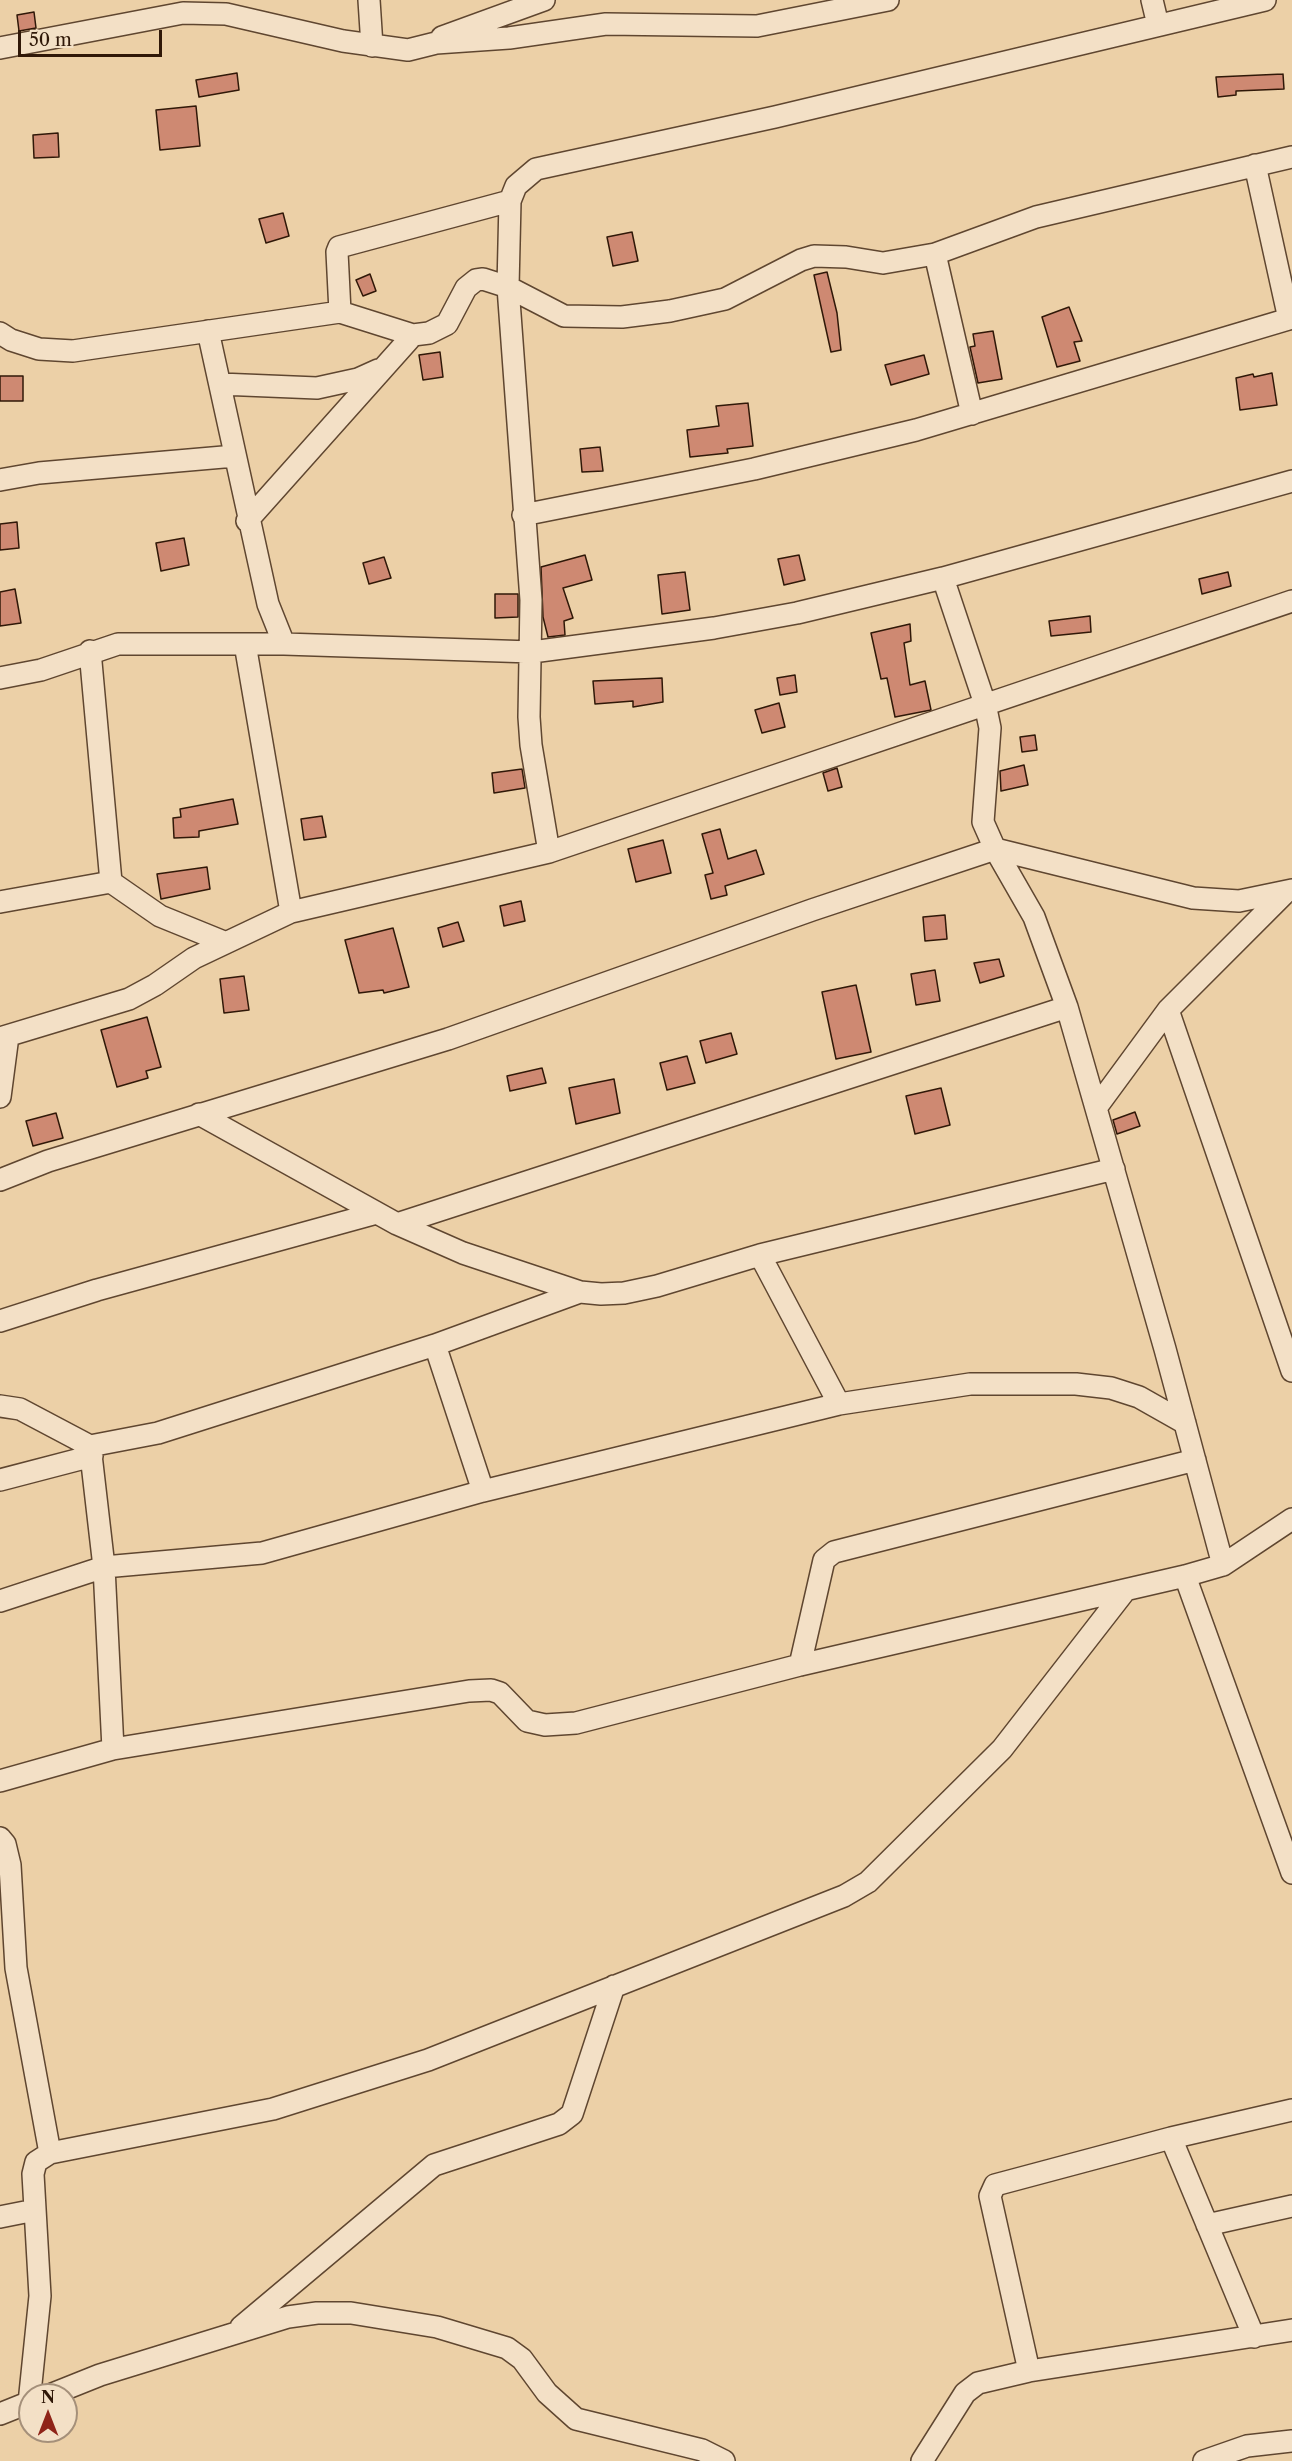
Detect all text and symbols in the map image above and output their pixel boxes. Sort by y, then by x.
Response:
scale bar [21,18,165,56]
text: 50 m [29,29,72,51]
north arrow [18,2383,78,2443]
text: N [41,2387,55,2407]

